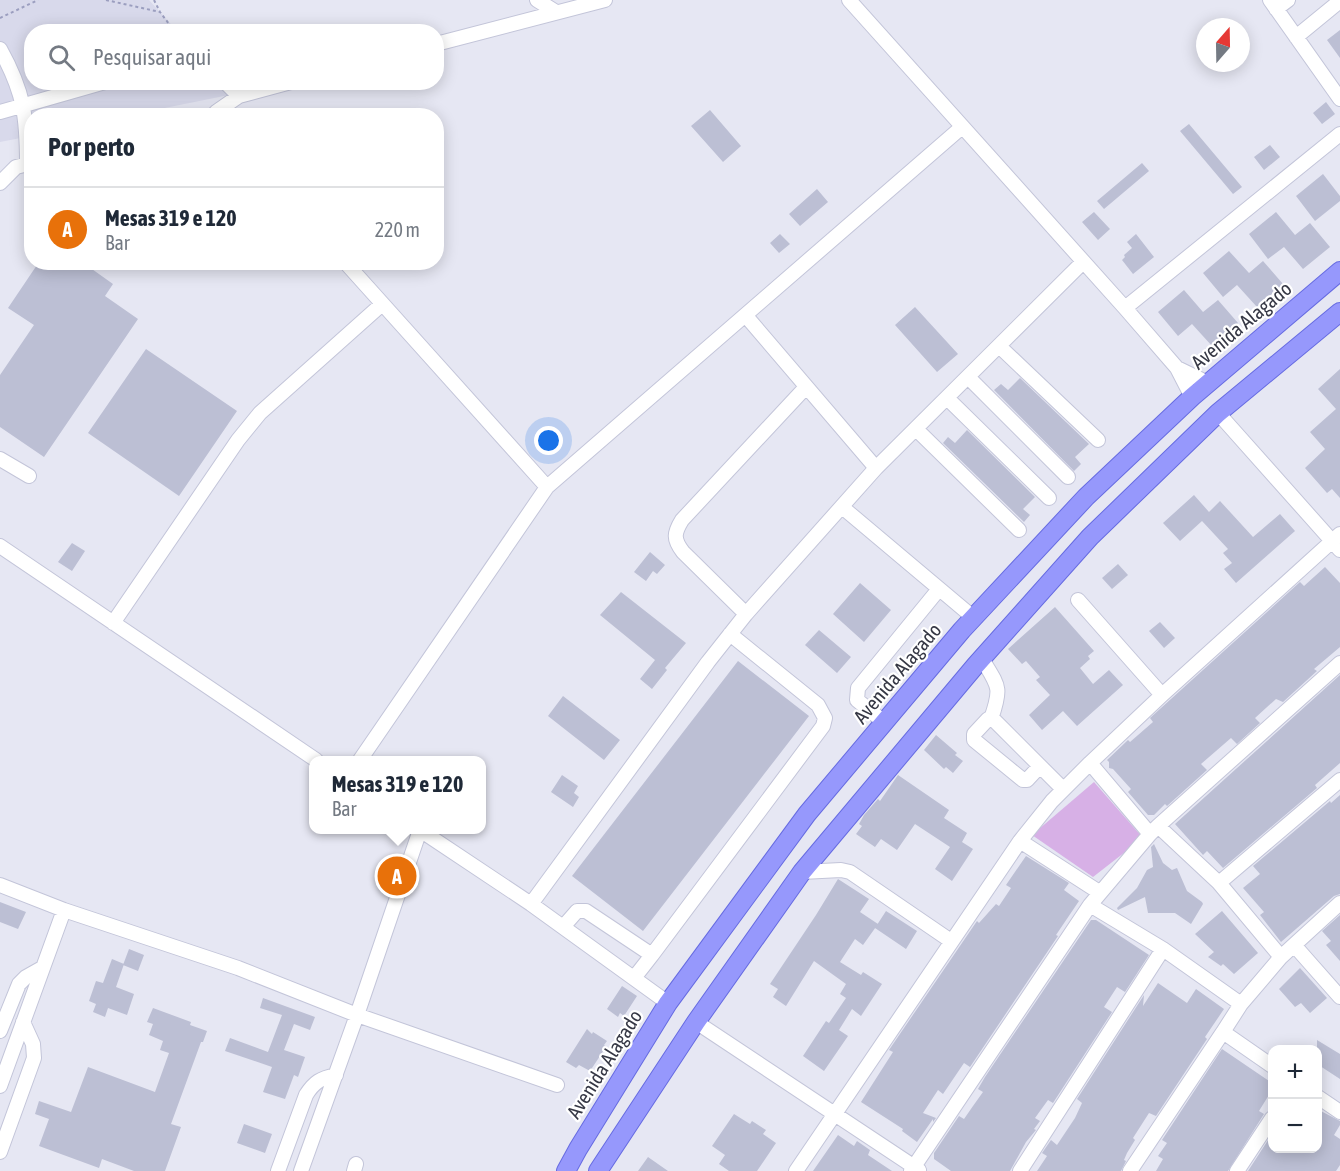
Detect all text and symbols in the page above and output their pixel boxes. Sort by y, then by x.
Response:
north arrow [1196,18,1250,72]
search box [24,24,444,90]
icon: search [45,41,78,74]
text: Pesquisar aqui [93,44,211,70]
text: Por perto [48,132,135,162]
text: Mesas 319 e 120 [105,205,237,231]
text: A [63,218,72,241]
text: 220 m [375,218,420,241]
text: Bar [105,231,130,254]
street label: Avenida Alagado [1186,276,1296,374]
your location [534,426,563,455]
street label: Avenida Alagado [848,618,946,728]
popup [309,756,486,834]
text: Mesas 319 e 120 [332,771,463,797]
text: Bar [332,797,356,820]
pin: A [378,854,416,898]
street label: Avenida Alagado [562,1006,646,1122]
map controls [1268,1045,1322,1153]
button: + [1268,1045,1322,1099]
button: − [1268,1099,1322,1153]

